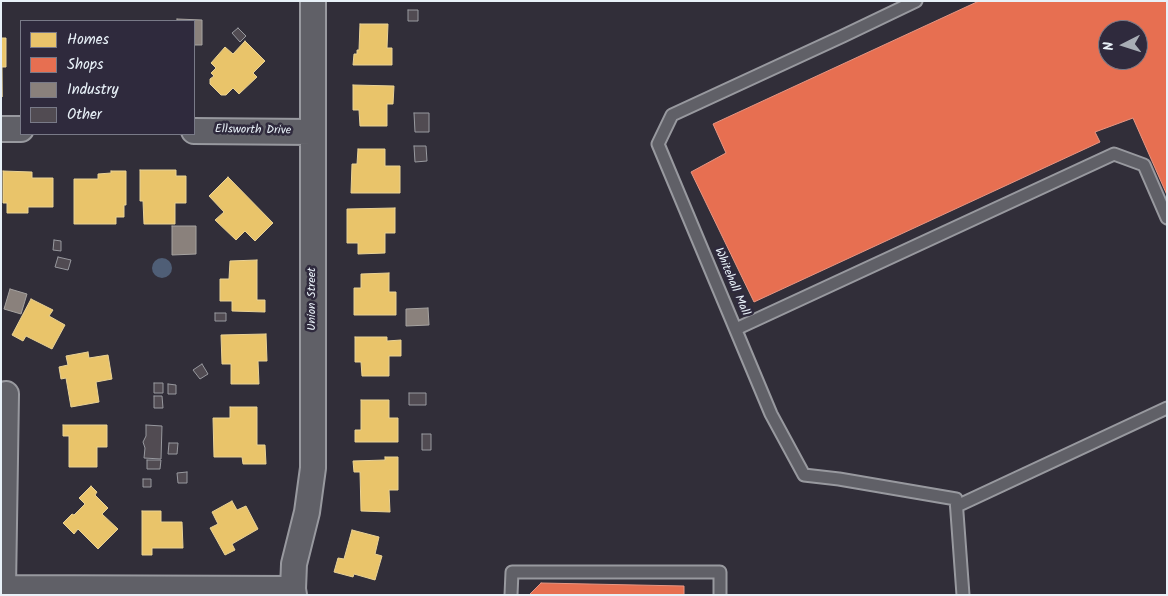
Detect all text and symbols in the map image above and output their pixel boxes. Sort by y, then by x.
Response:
legend [20,20,195,135]
north arrow [1098,20,1148,70]
text: Homes [67,28,109,52]
text: N [1098,41,1120,52]
text: Shops [67,53,103,77]
text: Industry [67,78,119,102]
text: Other [67,103,102,127]
street label: Ellsworth Drive [215,123,291,139]
street label: Whitehall Mall [710,246,752,318]
street label: Union Street [306,267,320,331]

